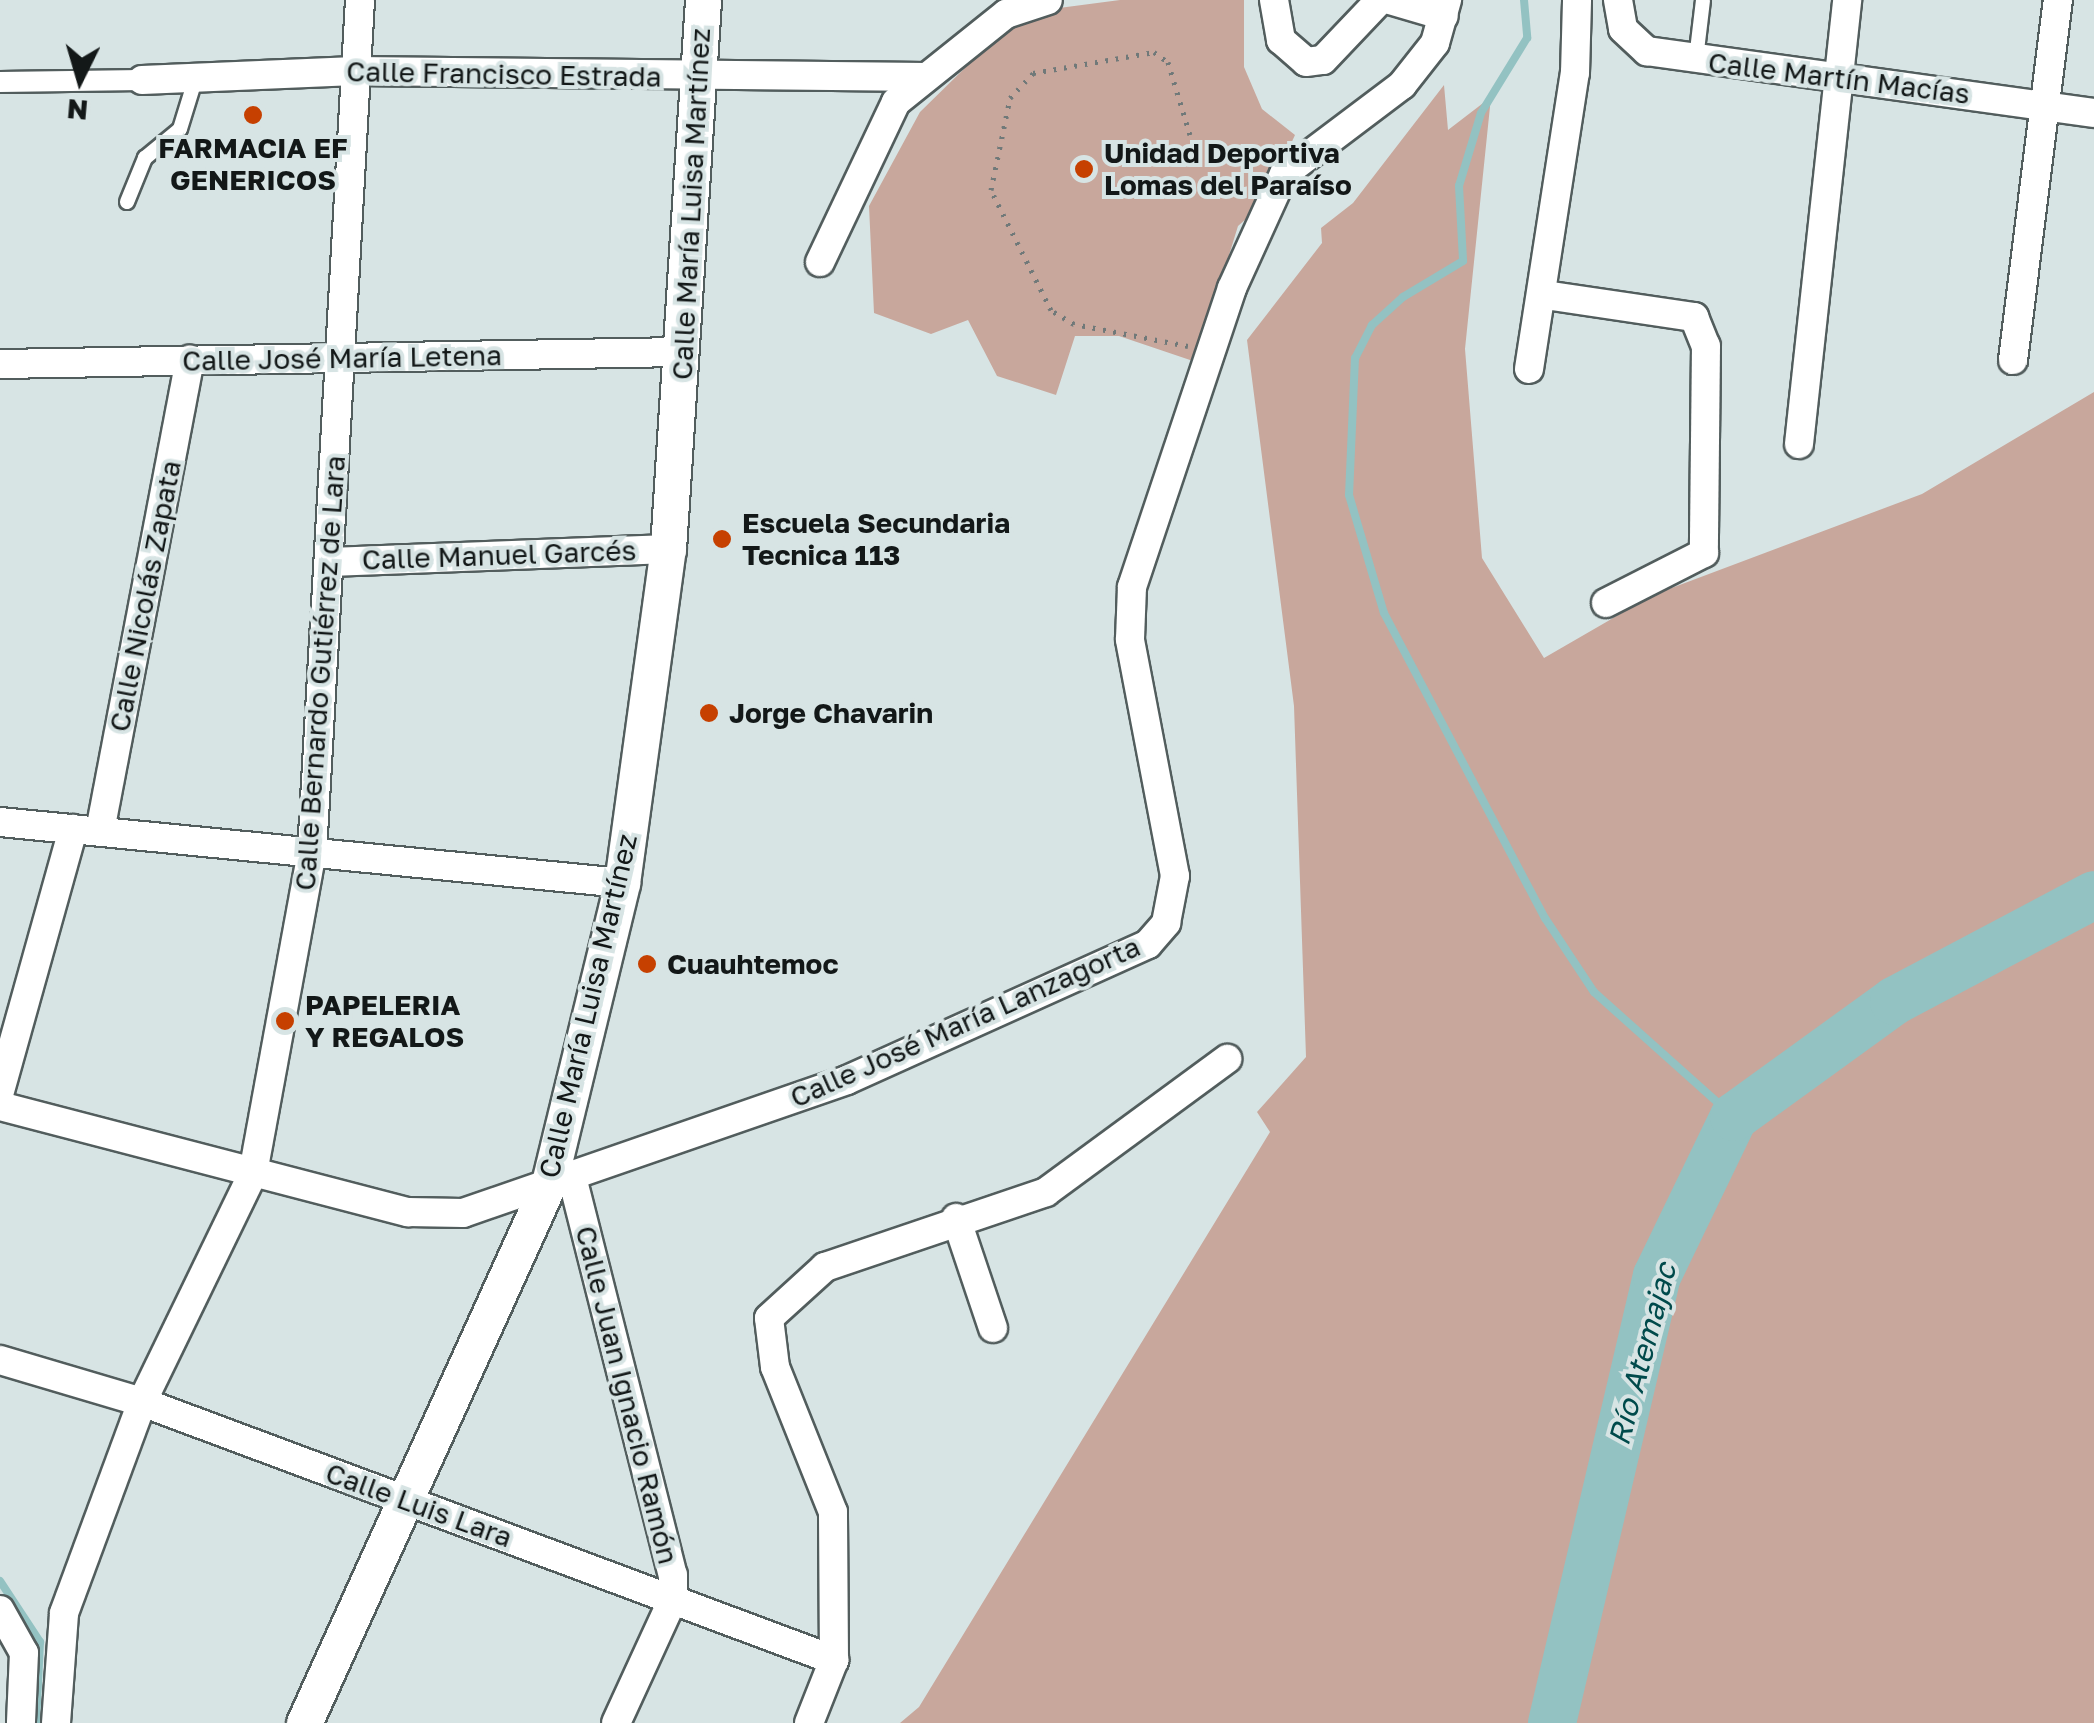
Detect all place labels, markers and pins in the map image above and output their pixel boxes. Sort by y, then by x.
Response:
marker: FARMACIA EF GENERICOS [242,104,264,126]
place label: FARMACIA EF GENERICOS [158,131,348,197]
place label: Unidad Deportiva Lomas del Paraíso [1104,136,1352,202]
marker: Unidad Deportiva Lomas del Paraíso [1073,158,1095,180]
place label: Escuela Secundaria Tecnica 113 [742,506,1010,572]
marker: Escuela Secundaria Tecnica 113 [711,528,733,550]
place label: Jorge Chavarin [729,696,933,730]
marker: Jorge Chavarin [698,702,720,724]
place label: Cuauhtemoc [667,947,838,981]
marker: Cuauhtemoc [636,953,658,975]
place label: PAPELERIA Y REGALOS [305,988,464,1054]
marker: PAPELERIA Y REGALOS [274,1010,296,1032]

